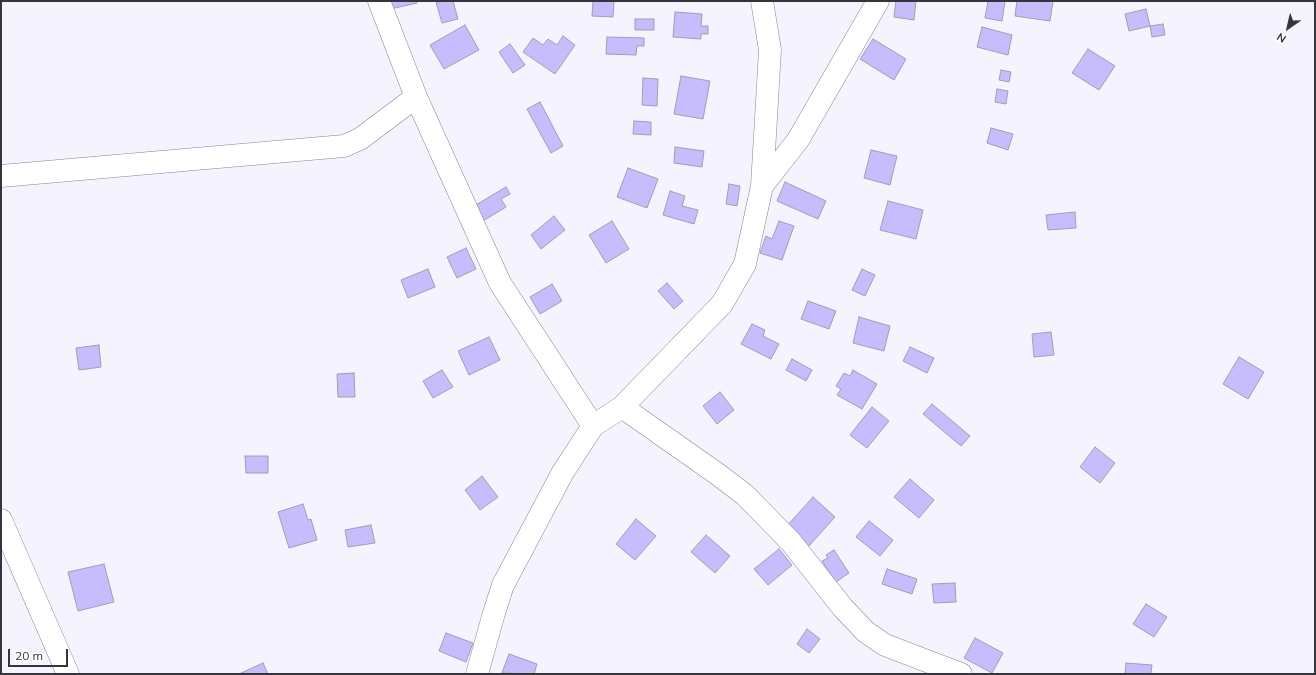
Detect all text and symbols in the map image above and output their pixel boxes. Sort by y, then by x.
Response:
north arrow [1268,8,1308,48]
text: N [1274,30,1289,46]
scale bar [10,641,70,667]
text: 20 m [15,648,43,663]

